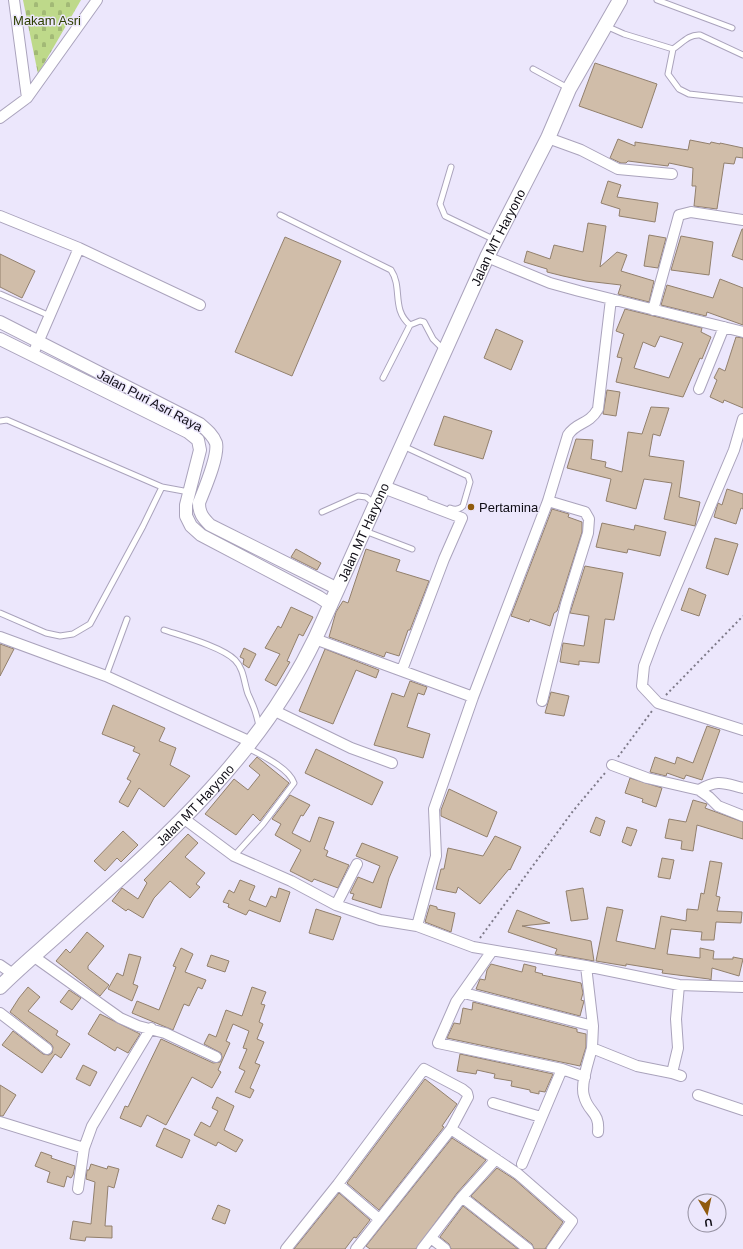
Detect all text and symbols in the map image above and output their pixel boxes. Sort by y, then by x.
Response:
park label: Makam Asri [13,13,81,28]
street label: Jalan MT Haryono [468,187,529,288]
street label: Jalan Puri Asri Raya [95,366,206,435]
street label: Jalan MT Haryono [335,481,392,584]
place label: Pertamina [479,500,539,515]
marker: Pertamina [466,502,476,512]
street label: Jalan MT Haryono [153,761,237,849]
north arrow [687,1193,727,1233]
text: U [704,1216,713,1229]

